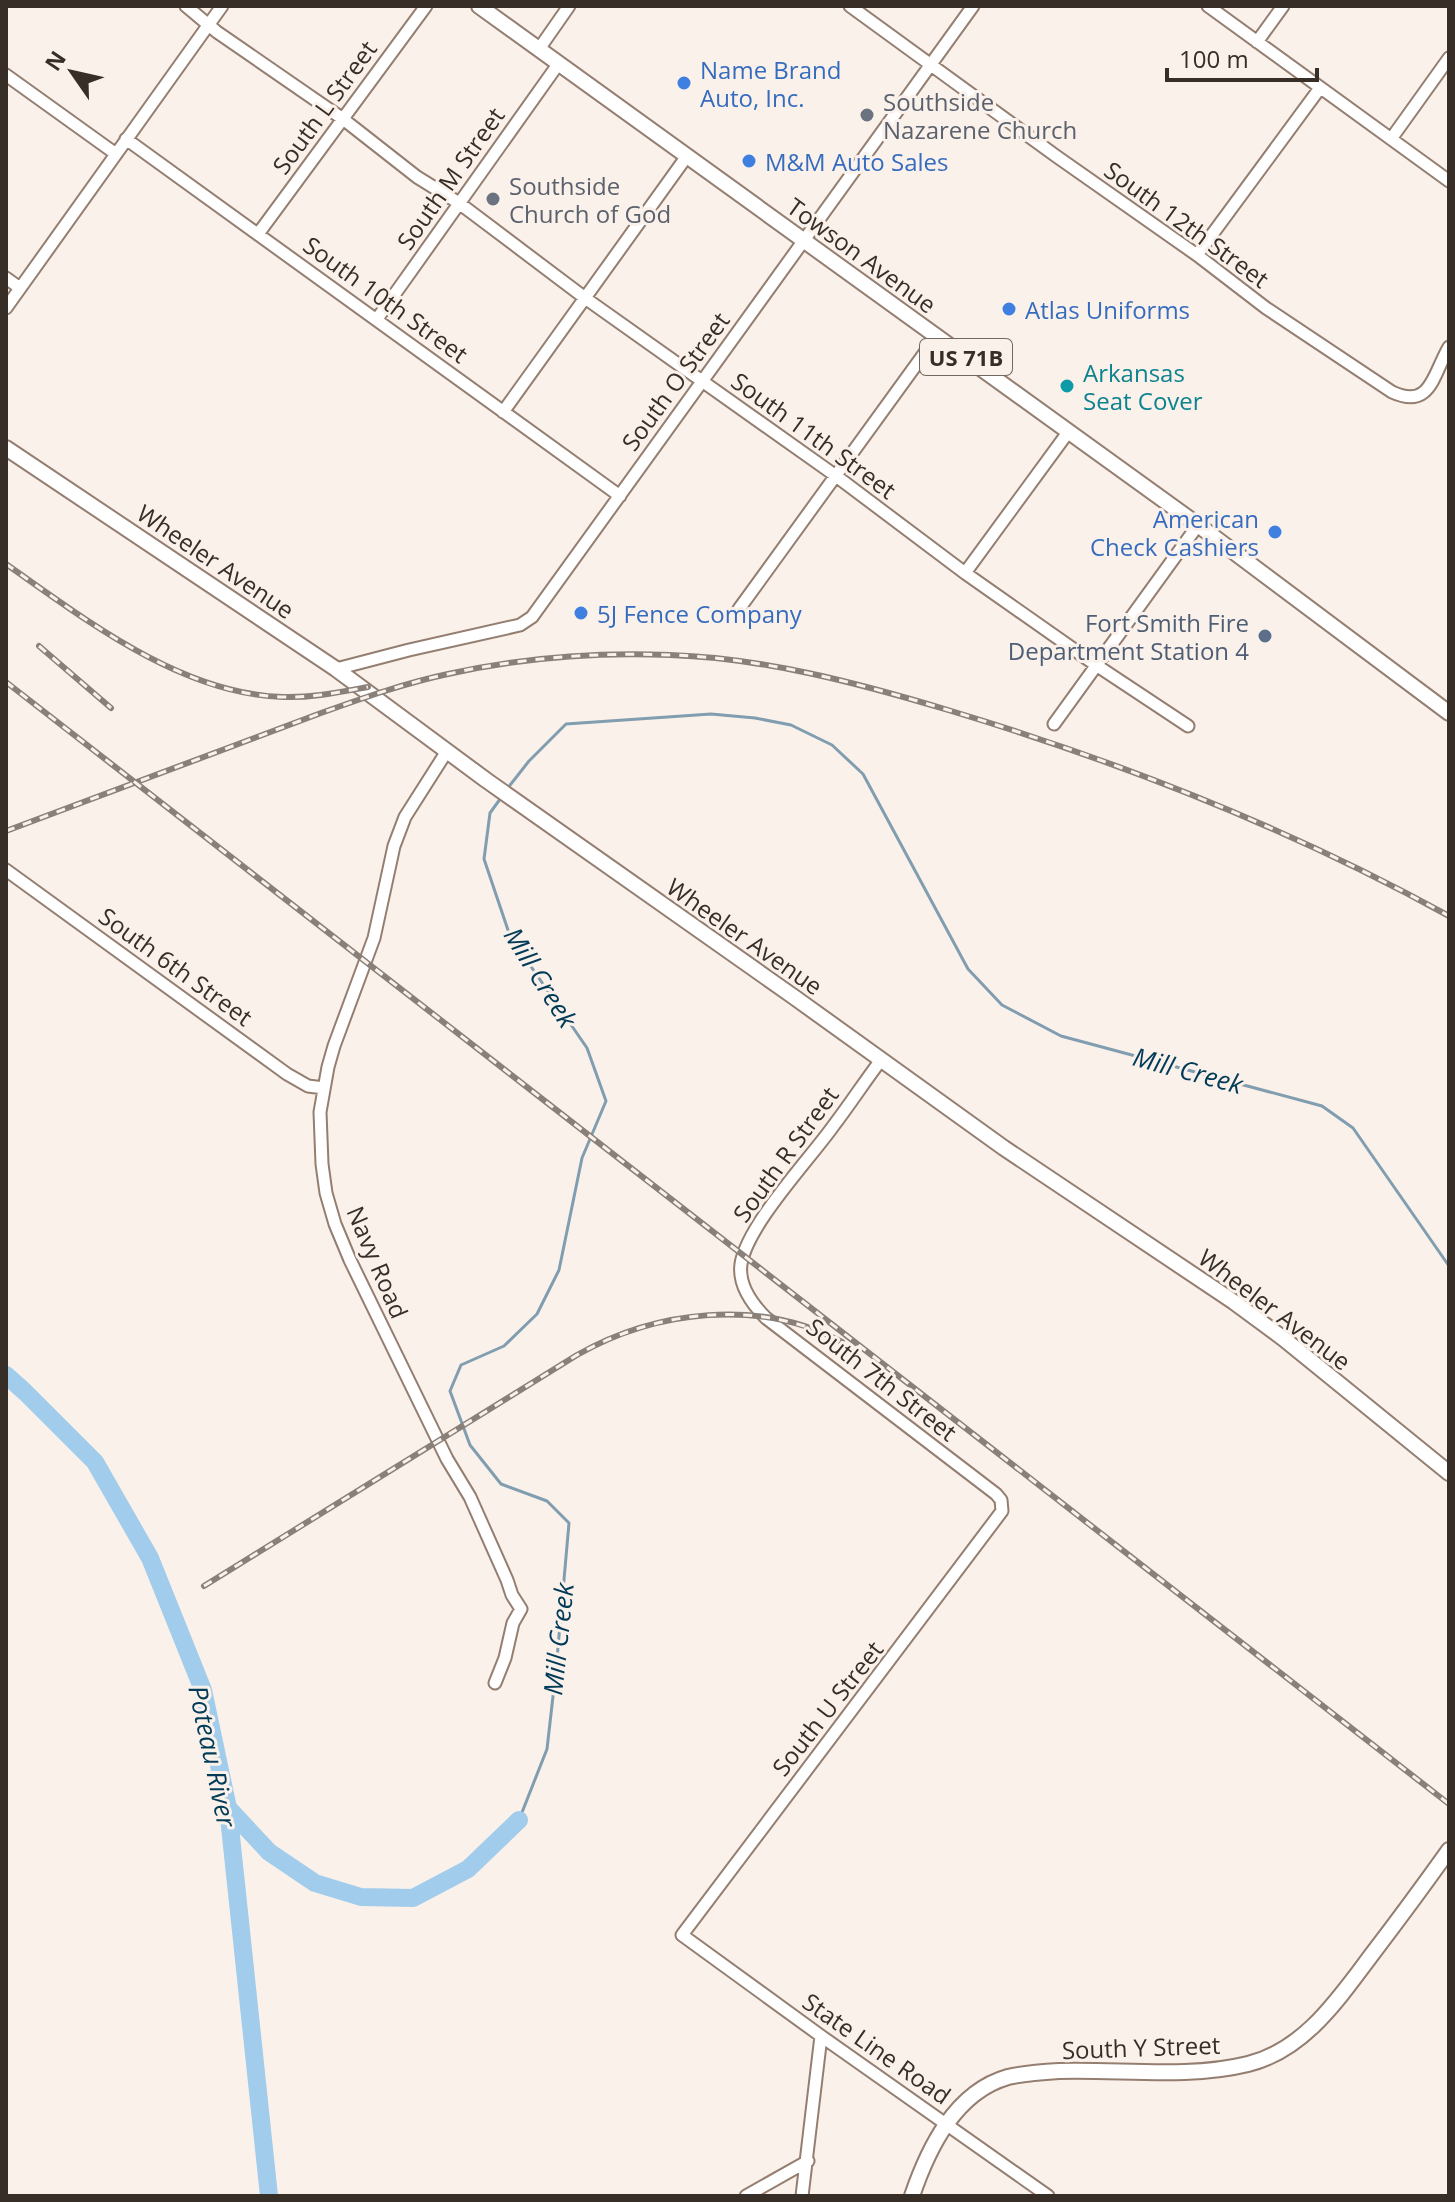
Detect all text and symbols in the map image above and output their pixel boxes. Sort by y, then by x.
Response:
north arrow [32,32,112,112]
scale bar [1167,32,1317,82]
street label: South L Street [264,34,384,180]
text: 100 m [1179,42,1249,75]
text: N [37,44,72,76]
place label: Name Brand Auto, Inc. [700,53,841,114]
marker: Name Brand Auto, Inc. [675,74,693,92]
place label: Southside Nazarene Church [883,85,1077,146]
street label: South M Street [389,100,511,256]
marker: Southside Nazarene Church [858,106,876,124]
place label: M&M Auto Sales [765,145,948,178]
marker: M&M Auto Sales [740,152,758,170]
street label: South 12th Street [1098,153,1276,295]
place label: Southside Church of God [509,169,671,230]
marker: Southside Church of God [484,190,502,208]
street label: Towson Avenue [781,190,943,320]
street label: South 10th Street [297,228,475,370]
place label: Atlas Uniforms [1025,293,1190,326]
marker: Atlas Uniforms [1000,300,1018,318]
street label: South O Street [614,305,736,457]
road number: US 71B [920,339,1012,375]
place label: Arkansas Seat Cover [1083,356,1203,417]
street label: South 11th Street [725,364,903,506]
marker: Arkansas Seat Cover [1058,377,1076,395]
street label: Wheeler Avenue [131,496,301,626]
place label: American Check Cashiers [1090,502,1259,563]
marker: American Check Cashiers [1266,523,1284,541]
place label: 5J Fence Company [597,597,803,630]
marker: 5J Fence Company [572,604,590,622]
place label: Fort Smith Fire Department Station 4 [1008,606,1249,667]
marker: Fort Smith Fire Department Station 4 [1256,627,1274,645]
street label: Wheeler Avenue [661,870,829,1002]
street label: South 6th Street [93,899,259,1033]
water label: Mill Creek [496,920,587,1035]
water label: Mill Creek [1129,1038,1248,1102]
street label: South R Street [725,1080,845,1228]
street label: Navy Road [340,1201,416,1323]
street label: Wheeler Avenue [1192,1241,1358,1377]
street label: South 7th Street [800,1310,964,1448]
water label: Mill Creek [534,1580,582,1697]
street label: South U Street [764,1634,890,1782]
water label: Poteau River [180,1682,246,1832]
street label: State Line Road [796,1985,958,2111]
street label: South Y Street [1061,2028,1221,2066]

